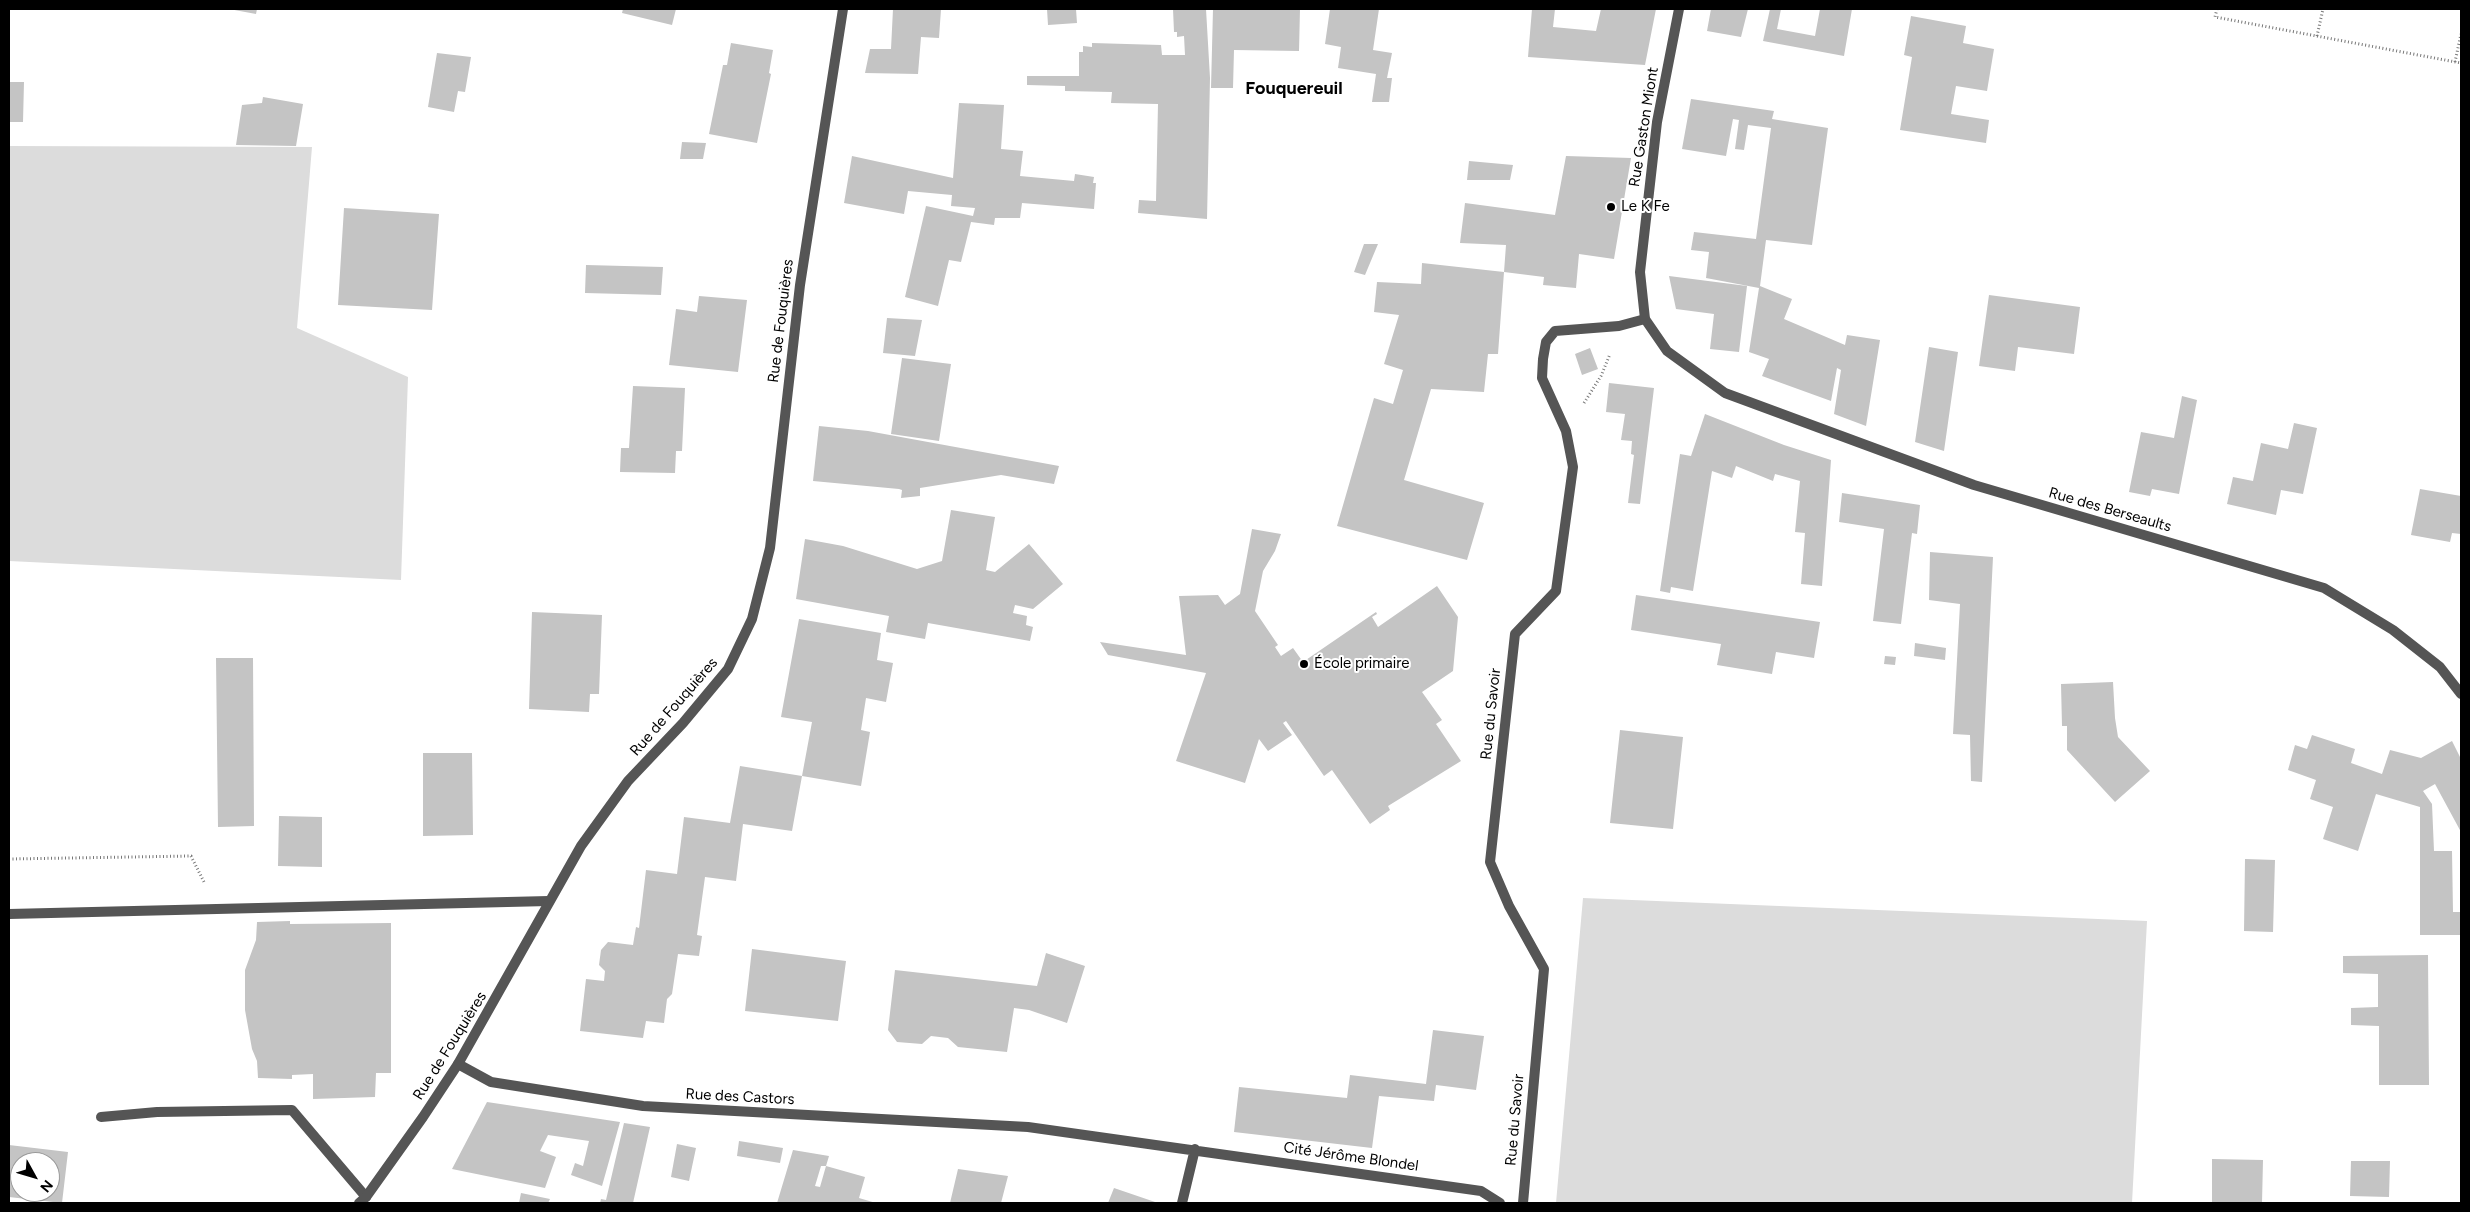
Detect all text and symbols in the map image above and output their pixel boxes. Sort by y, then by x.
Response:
street label: Rue Gaston Miont [1626,66,1662,188]
district label: Fouquereuil [1245,78,1343,100]
place label: Le K Fe [1621,198,1670,216]
marker: Le K Fe [1605,201,1617,213]
street label: Rue de Fouquières [764,258,798,384]
street label: Rue des Berseaults [2047,484,2173,536]
street label: Rue de Fouquières [626,654,722,760]
place label: École primaire [1314,655,1409,673]
marker: École primaire [1298,658,1310,670]
street label: Rue du Savoir [1477,667,1505,761]
street label: Rue de Fouquières [409,988,491,1104]
street label: Rue du Savoir [1502,1073,1528,1167]
street label: Rue des Castors [685,1085,795,1109]
street label: Cité Jérôme Blondel [1282,1139,1420,1175]
north arrow [10,1152,60,1202]
text: N [36,1177,56,1196]

